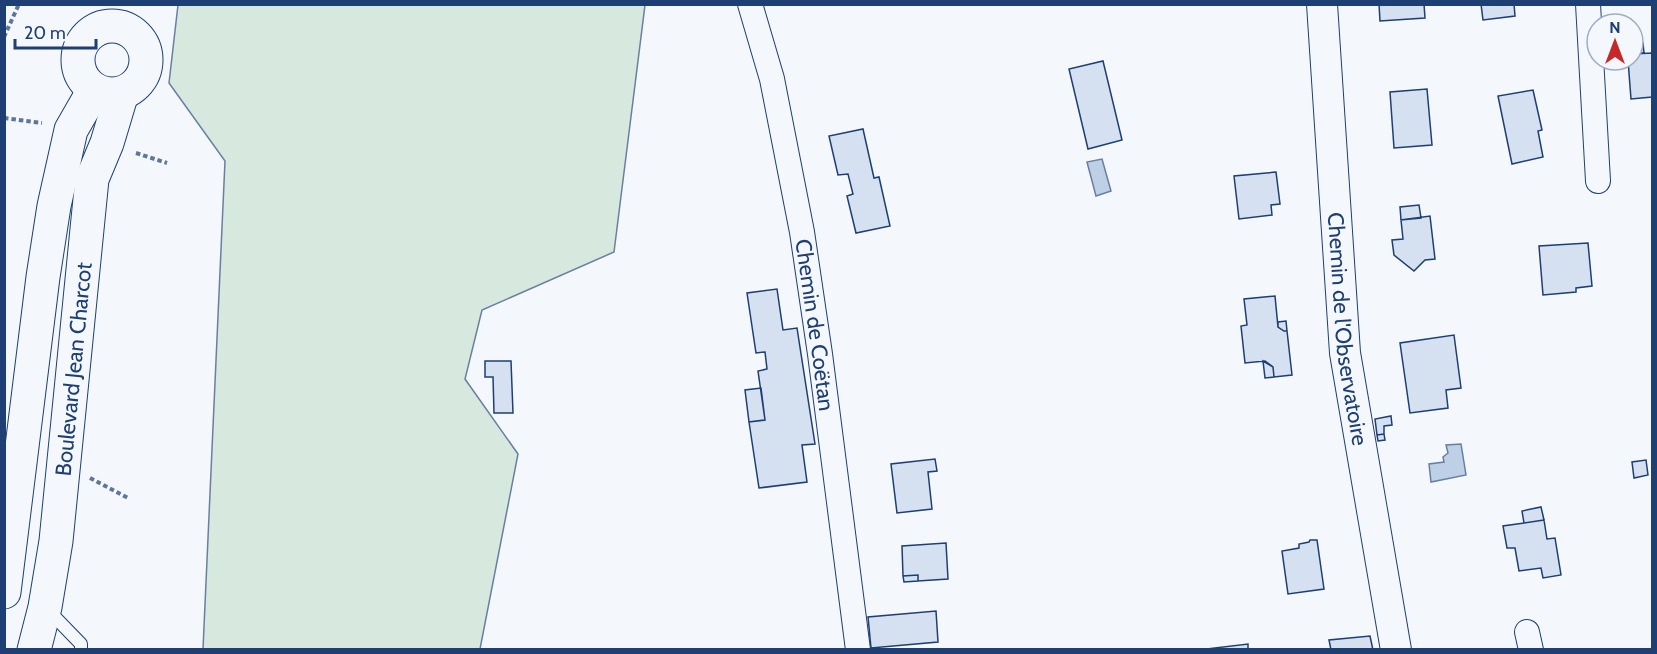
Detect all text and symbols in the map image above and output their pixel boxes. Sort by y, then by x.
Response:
scale bar [15,12,96,50]
north arrow [1585,12,1645,72]
text: N [1609,18,1621,37]
text: 20 m [24,22,66,44]
street label: Chemin de l'Observatoire [1322,211,1374,448]
street label: Chemin de Coëtan [790,237,841,413]
street label: Boulevard Jean Charcot [49,260,97,477]

